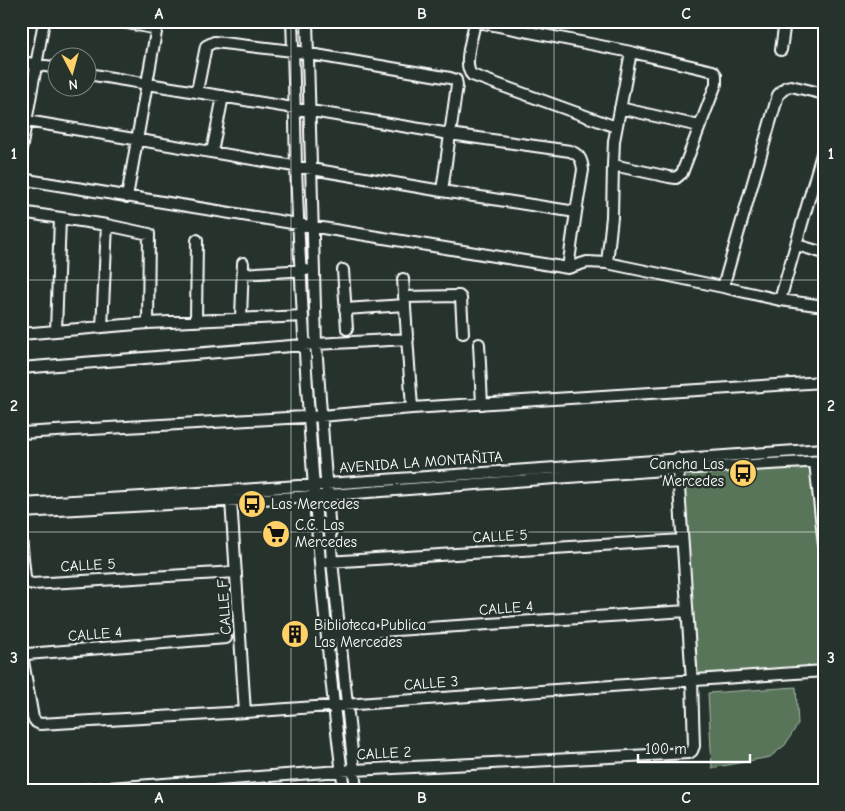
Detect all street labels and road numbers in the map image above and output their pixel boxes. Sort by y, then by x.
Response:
street label: AVENIDA LA MONTAÑITA [339,447,503,477]
street label: CALLE 5 [472,526,528,546]
street label: CALLE 5 [60,555,116,575]
street label: CALLE F [213,578,235,635]
street label: CALLE 4 [478,597,534,619]
street label: CALLE 4 [67,623,123,645]
street label: CALLE 3 [403,672,459,694]
street label: CALLE 2 [356,743,412,763]

